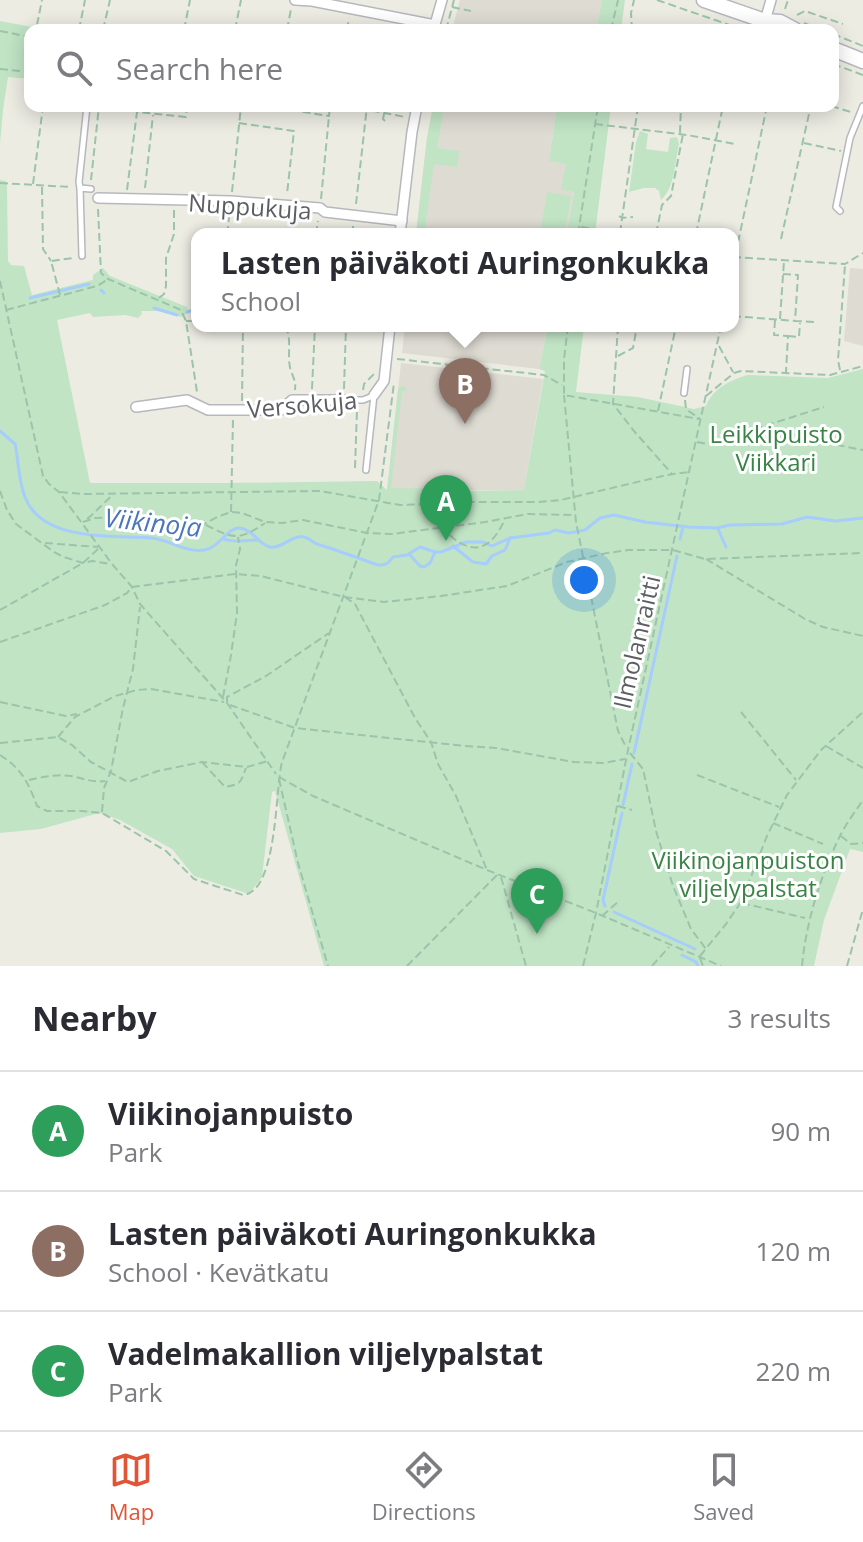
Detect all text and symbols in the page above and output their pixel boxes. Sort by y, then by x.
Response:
search box [24,24,839,112]
icon: search [52,46,96,90]
text: Search here [116,48,283,89]
street label: Nuppukuja [187,185,313,227]
popup [191,228,739,332]
text: Lasten päiväkoti Auringonkukka [221,242,709,283]
text: School [221,283,301,319]
pin: B [439,358,491,424]
street label: Versokuja [246,383,358,425]
park label: Leikkipuisto Viikkari [709,417,843,478]
pin: A [420,475,472,541]
water label: Viikinoja [103,499,204,545]
your location [564,560,604,600]
street label: Ilmolanraitti [605,572,667,712]
park label: Viikinojanpuiston viljelypalstat [652,843,844,904]
pin: C [511,868,563,934]
text: Nearby [32,995,157,1041]
text: 3 results [728,1000,831,1036]
text: Viikinojanpuisto [108,1093,353,1134]
text: A [49,1113,67,1149]
text: 90 m [770,1113,831,1149]
text: Park [108,1134,162,1170]
text: Lasten päiväkoti Auringonkukka [108,1213,597,1254]
text: B [49,1233,67,1269]
text: 120 m [756,1233,831,1269]
text: School · Kevätkatu [108,1254,329,1290]
text: Vadelmakallion viljelypalstat [108,1333,543,1374]
text: C [50,1353,66,1389]
text: 220 m [756,1353,831,1389]
text: Park [108,1374,162,1410]
tab: Map [109,1448,154,1526]
tab: Directions [372,1448,476,1526]
tab: Saved [693,1448,754,1526]

